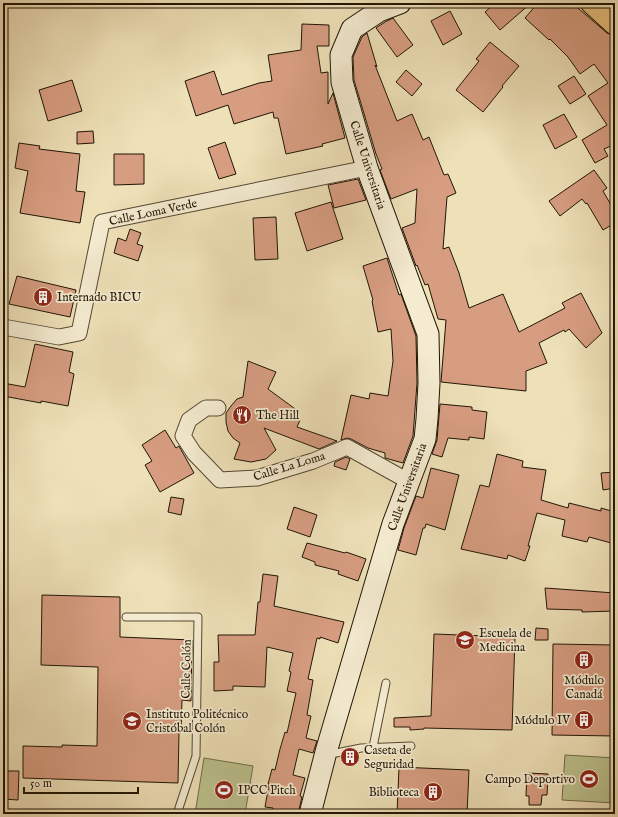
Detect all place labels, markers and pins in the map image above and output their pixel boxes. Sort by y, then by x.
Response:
building icon: Internado BICU [32,286,54,308]
place label: Internado BICU [57,290,142,305]
restaurant icon: The Hill [231,404,253,426]
place label: The Hill [256,408,300,423]
place label: Escuela de Medicina [479,626,532,655]
school or university icon: Escuela de Medicina [454,629,476,651]
building icon: Módulo Canadá [573,649,595,671]
place label: Módulo Canadá [564,673,604,702]
place label: Instituto Politécnico Cristóbal Colón [146,707,249,736]
building icon: Módulo IV [573,709,595,731]
school or university icon: Instituto Politécnico Cristóbal Colón [121,710,143,732]
place label: Módulo IV [514,713,571,728]
place label: Caseta de Seguridad [364,743,415,772]
building icon: Caseta de Seguridad [339,746,361,768]
sports icon: Campo Deportivo [578,768,600,790]
place label: Campo Deportivo [485,772,576,788]
sports icon: IPCC Pitch [213,779,235,801]
building icon: Biblioteca [422,781,444,803]
place label: IPCC Pitch [238,783,296,798]
place label: Biblioteca [369,785,420,800]

